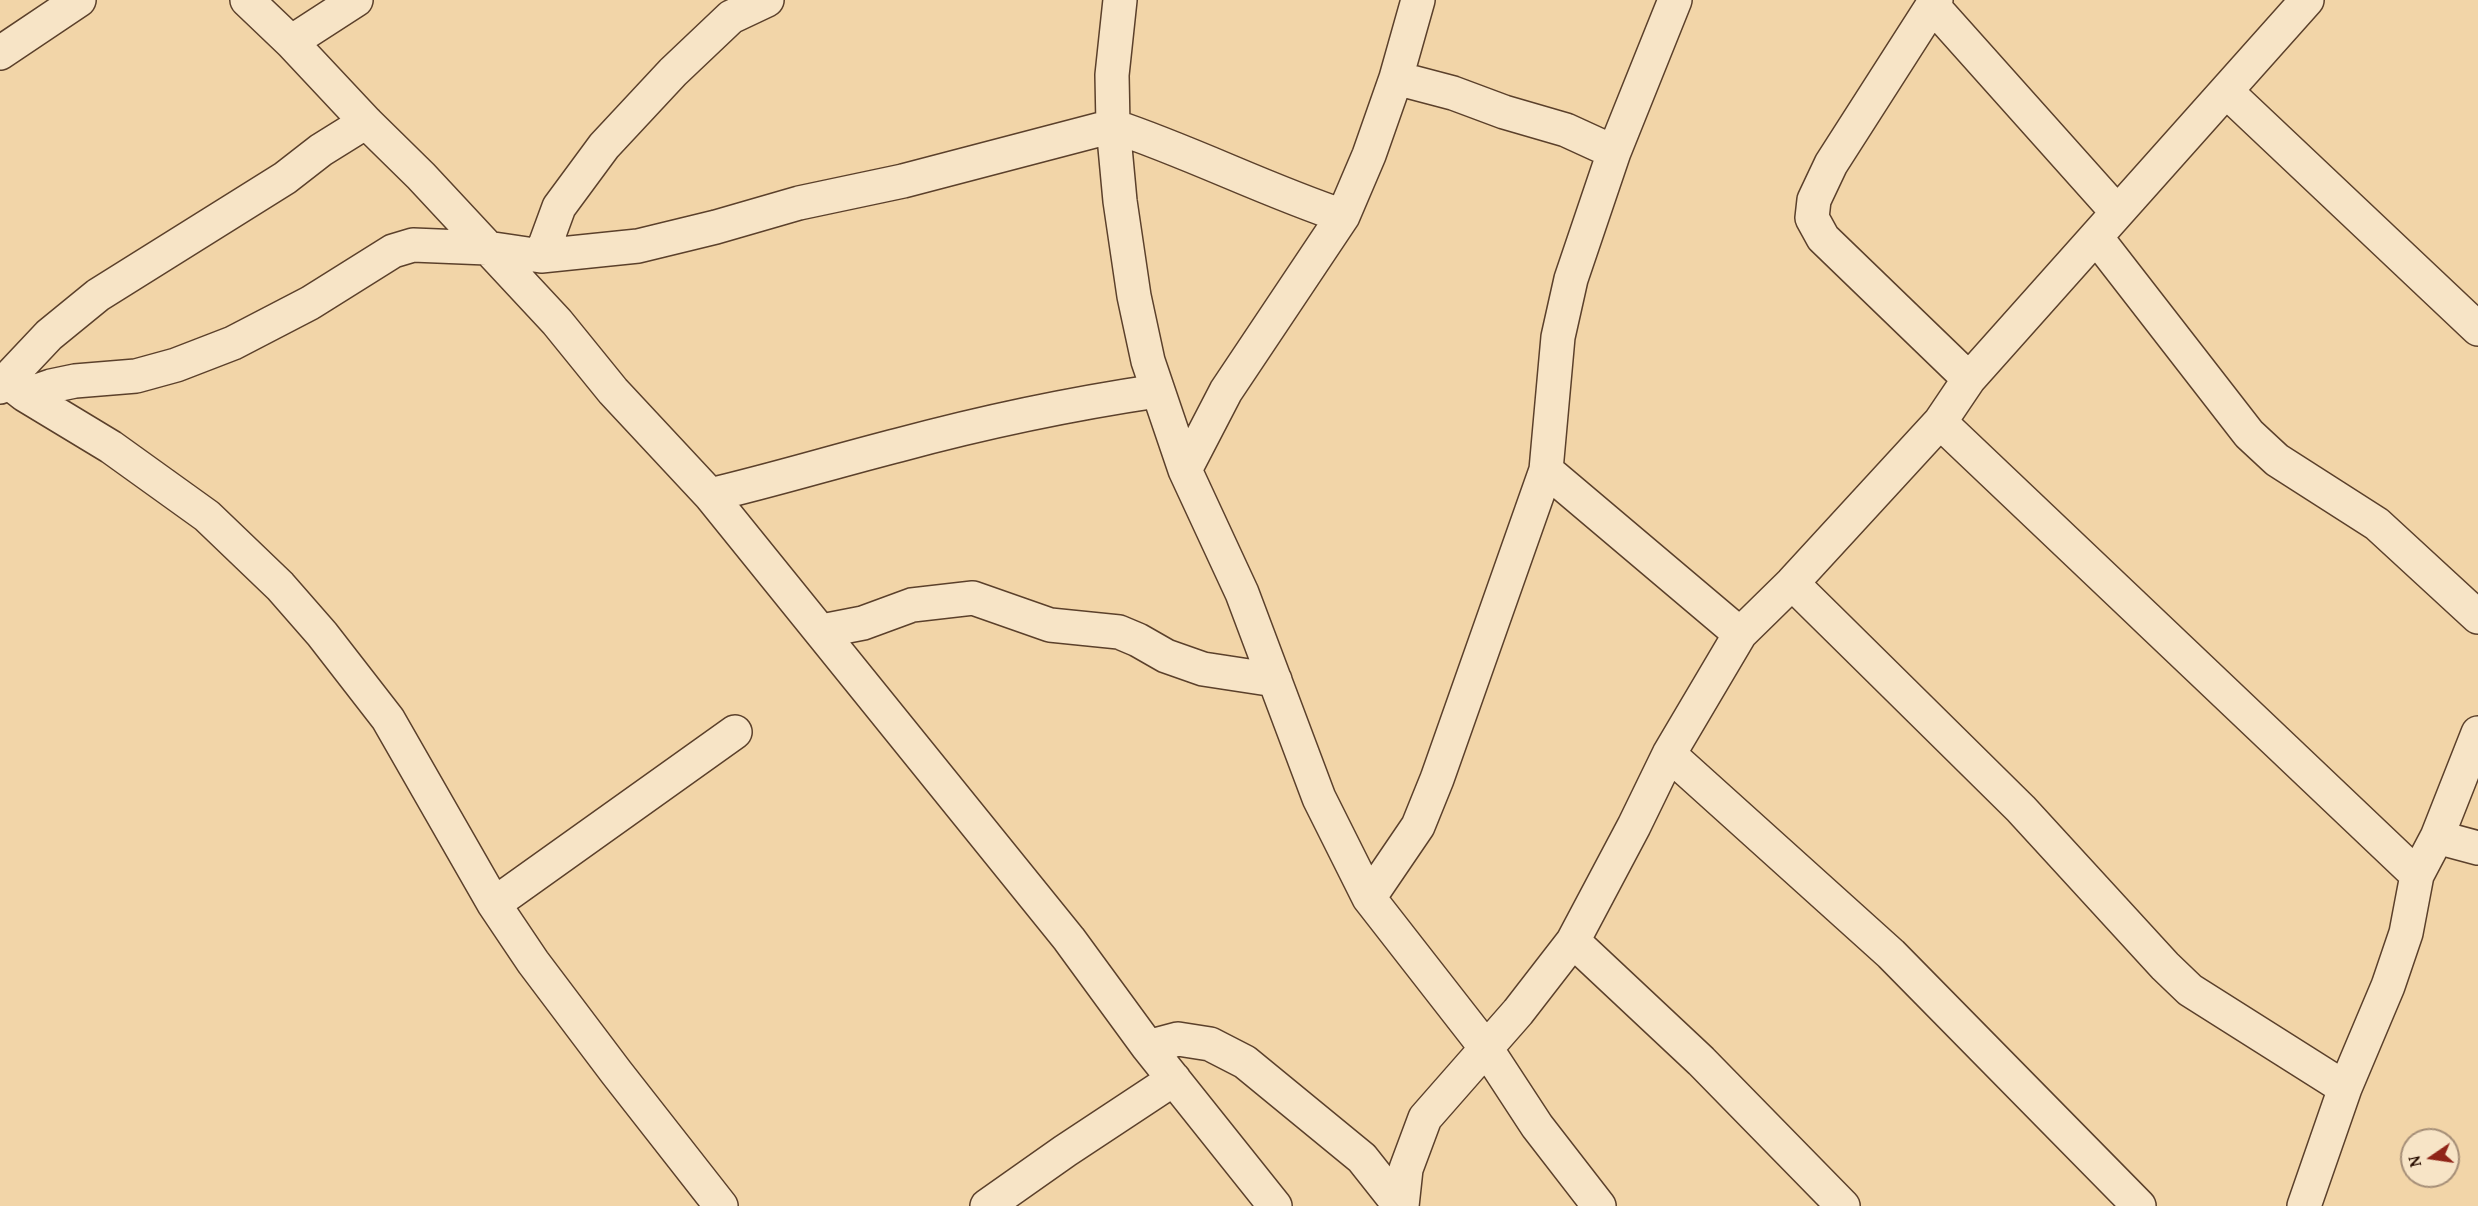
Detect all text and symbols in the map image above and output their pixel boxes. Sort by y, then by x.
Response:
north arrow [2400,1128,2460,1188]
text: N [2402,1154,2427,1170]

